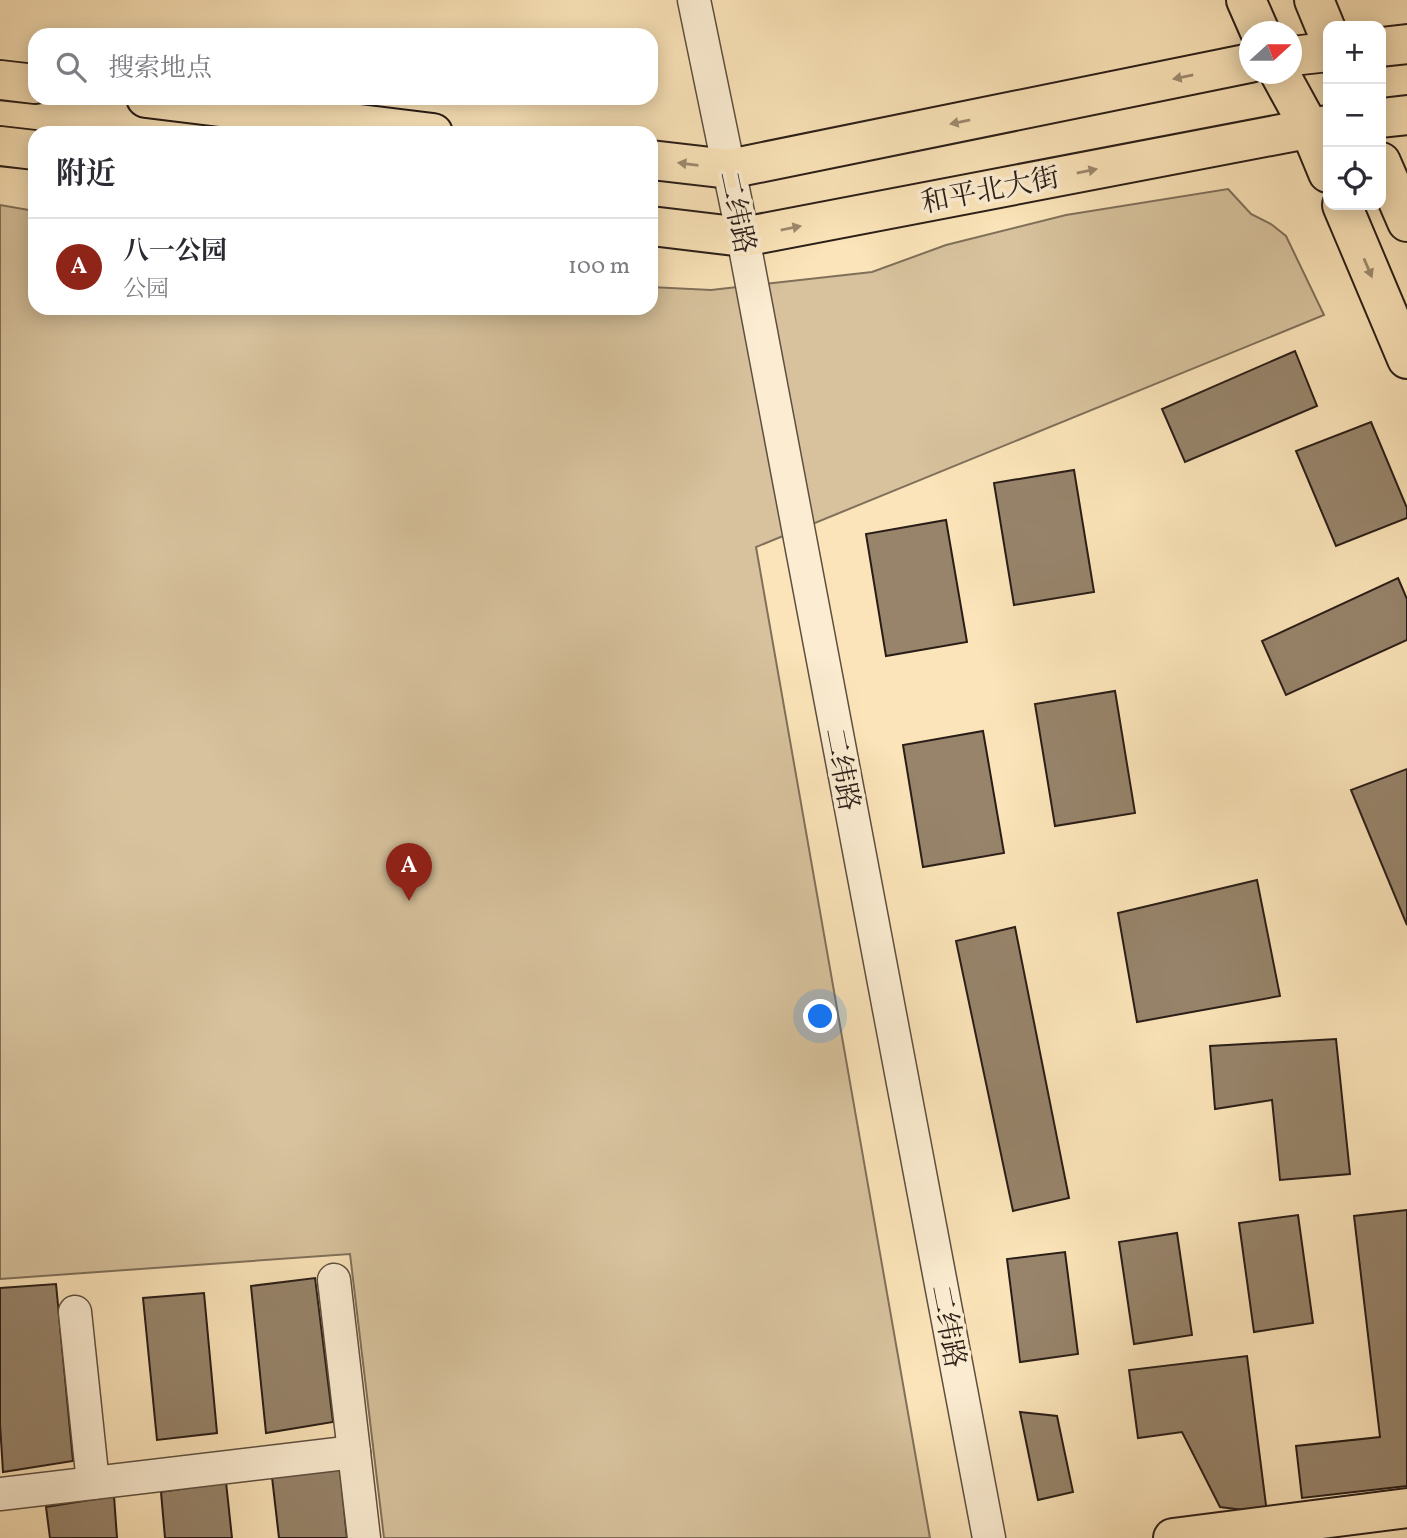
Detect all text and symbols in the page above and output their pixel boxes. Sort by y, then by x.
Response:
north arrow [1239,21,1302,84]
map controls [1323,21,1386,210]
button: + [1323,21,1386,84]
search box [28,28,658,105]
icon: search [52,48,90,86]
text: 搜索地点 [108,51,212,87]
one-way arrow [1172,71,1194,82]
button: − [1323,84,1386,147]
one-way arrow [949,117,971,128]
button: locate [1323,147,1386,210]
text: 附近 [56,154,116,196]
one-way arrow [677,159,699,170]
street label: 和平北大街 [918,159,1063,224]
one-way arrow [1076,165,1098,176]
street label: 二纬路 [708,167,763,258]
one-way arrow [780,223,802,234]
text: 八一公园 [123,234,227,270]
text: A [71,251,87,283]
text: 100 m [568,251,630,283]
one-way arrow [1363,257,1374,278]
text: 公园 [123,274,169,306]
street label: 二纬路 [813,725,868,814]
pin: A [386,843,432,901]
your location [803,999,837,1033]
street label: 二纬路 [919,1282,974,1371]

